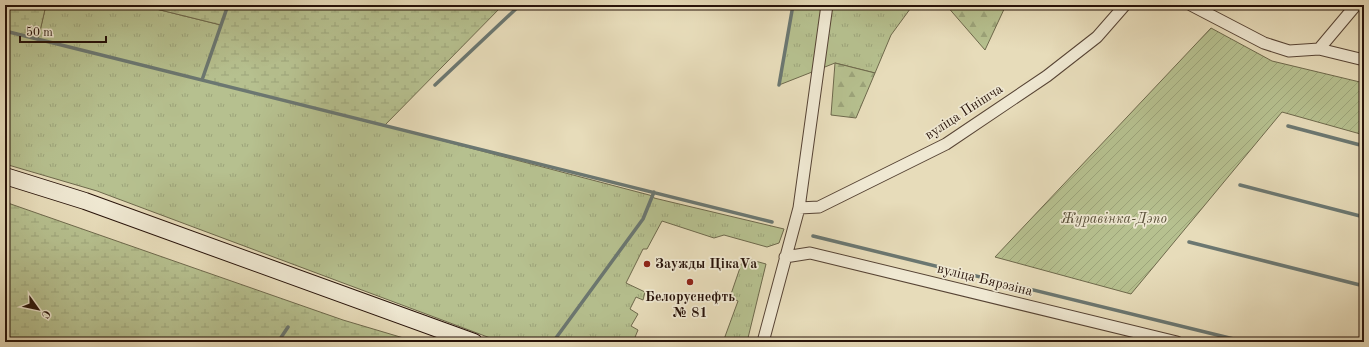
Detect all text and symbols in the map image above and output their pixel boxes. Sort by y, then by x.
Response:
scale bar [20,18,106,44]
text: 50 m [26,26,53,39]
street label: вуліца Пнішча [923,82,1006,142]
park label: Журавінка-Дэпо [1061,212,1167,227]
place label: Заужды ЦікаVа [655,257,757,271]
marker: Заужды ЦікаVа [642,259,652,269]
street label: вуліца Бярэзіна [936,261,1034,299]
marker: Белоруснефть № 81 [685,277,695,287]
north arrow [18,289,58,329]
place label: Белоруснефть № 81 [645,290,735,320]
text: С [39,308,52,320]

